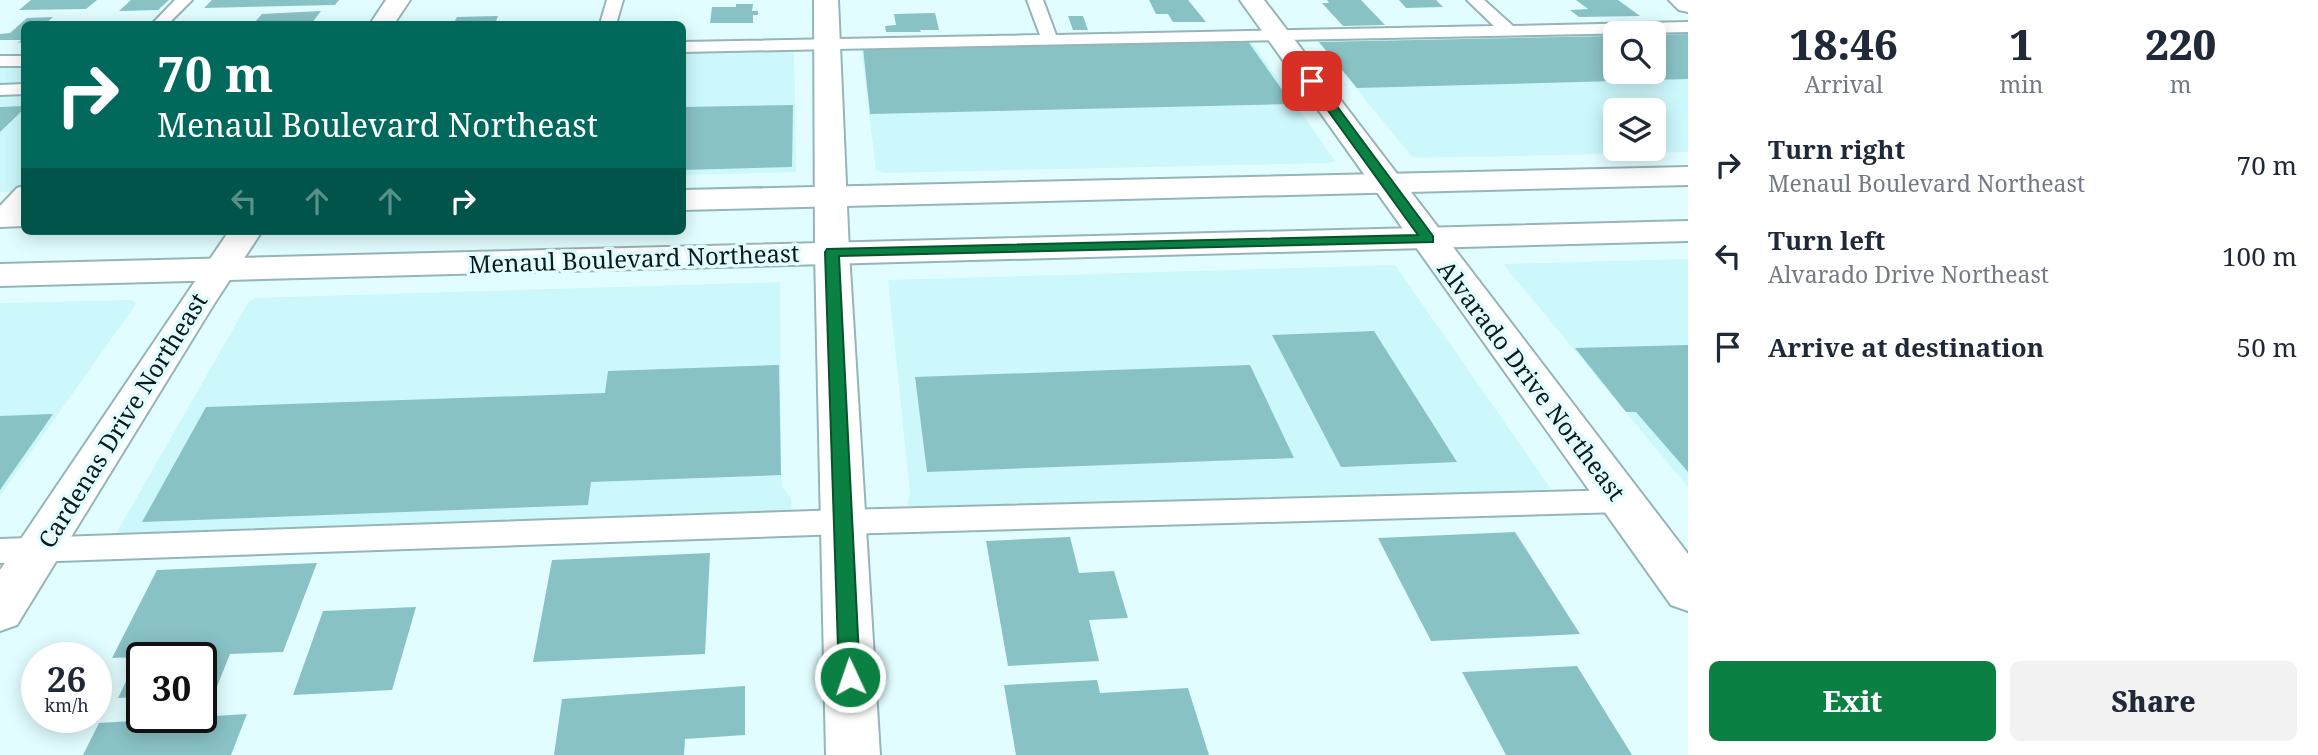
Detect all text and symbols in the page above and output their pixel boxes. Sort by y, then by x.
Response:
text: 18:46 [1790,15,1898,72]
text: 1 [2010,15,2033,72]
text: 220 [2145,15,2216,72]
map controls [1603,21,1666,161]
button: search [1603,21,1666,84]
text: 70 m [157,40,273,106]
icon: right [42,49,133,140]
pin [1282,51,1342,111]
icon: arrive [1293,62,1331,100]
text: Arrival [1804,68,1883,100]
text: min [1999,68,2043,100]
text: m [2170,68,2192,100]
button: layers [1603,98,1666,161]
text: Menaul Boulevard Northeast [157,103,598,146]
text: Turn right [1768,131,1905,167]
icon: right [1709,146,1747,184]
text: 70 m [2237,147,2297,183]
text: Menaul Boulevard Northeast [1768,167,2085,199]
icon: left [225,182,263,220]
icon: ahead [298,182,336,220]
icon: ahead [371,182,409,220]
icon: right [444,182,482,220]
text: Turn left [1768,222,1885,258]
street label: Menaul Boulevard Northeast [468,236,800,280]
icon: left [1709,237,1747,275]
text: 100 m [2222,238,2297,274]
street label: Alvarado Drive Northeast [1431,253,1633,507]
text: Alvarado Drive Northeast [1768,258,2049,290]
street label: Cardenas Drive Northeast [30,286,214,554]
icon: arrive [1709,328,1747,366]
text: Arrive at destination [1768,329,2044,365]
text: 50 m [2237,329,2297,365]
position arrow [813,640,887,714]
speed limit sign: 30 [126,642,217,733]
text: 26 [47,655,86,702]
button: Exit [1709,661,1996,741]
button: Share [2010,661,2297,741]
text: km/h [44,693,89,717]

